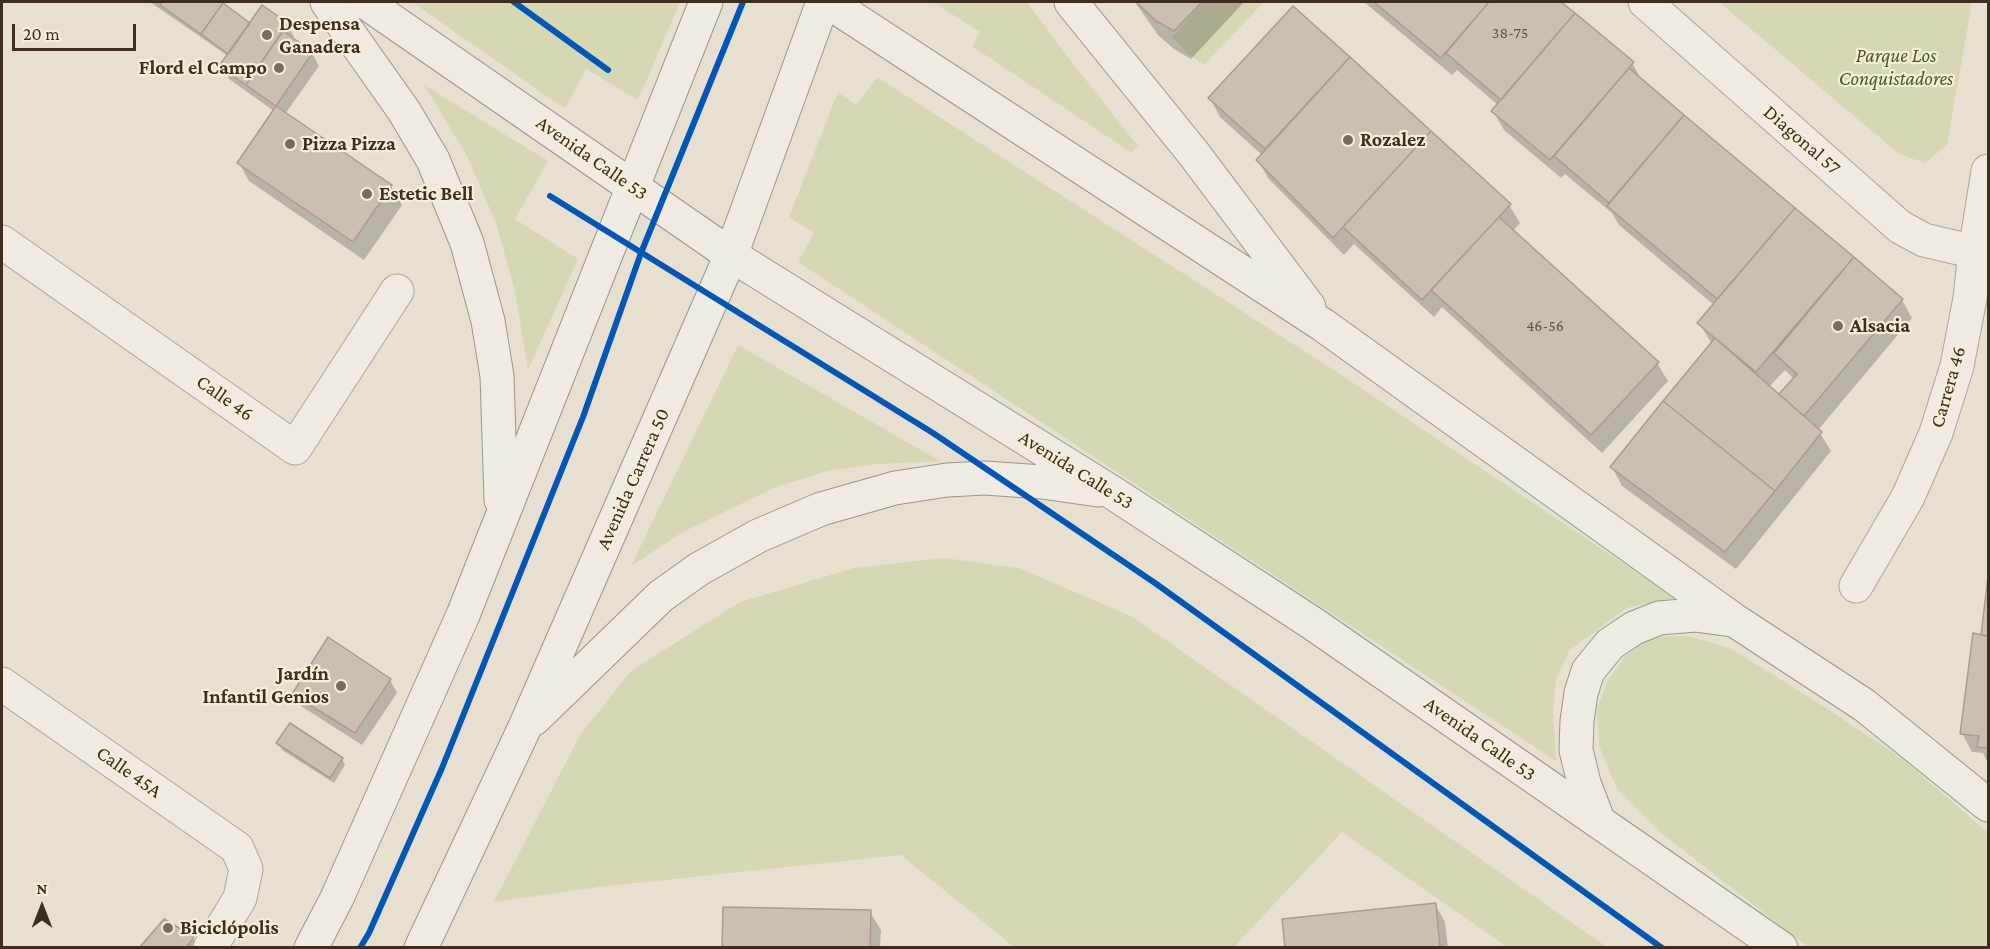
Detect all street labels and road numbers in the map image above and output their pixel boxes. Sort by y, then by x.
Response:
street label: Diagonal 57 [1759,100,1845,180]
street label: Avenida Calle 53 [531,111,653,205]
street label: Carrera 46 [1925,343,1971,431]
street label: Calle 46 [192,370,258,426]
street label: Avenida Carrera 50 [591,405,675,553]
street label: Avenida Calle 53 [1014,425,1138,515]
street label: Avenida Calle 53 [1419,692,1541,786]
street label: Calle 45A [92,741,166,803]

